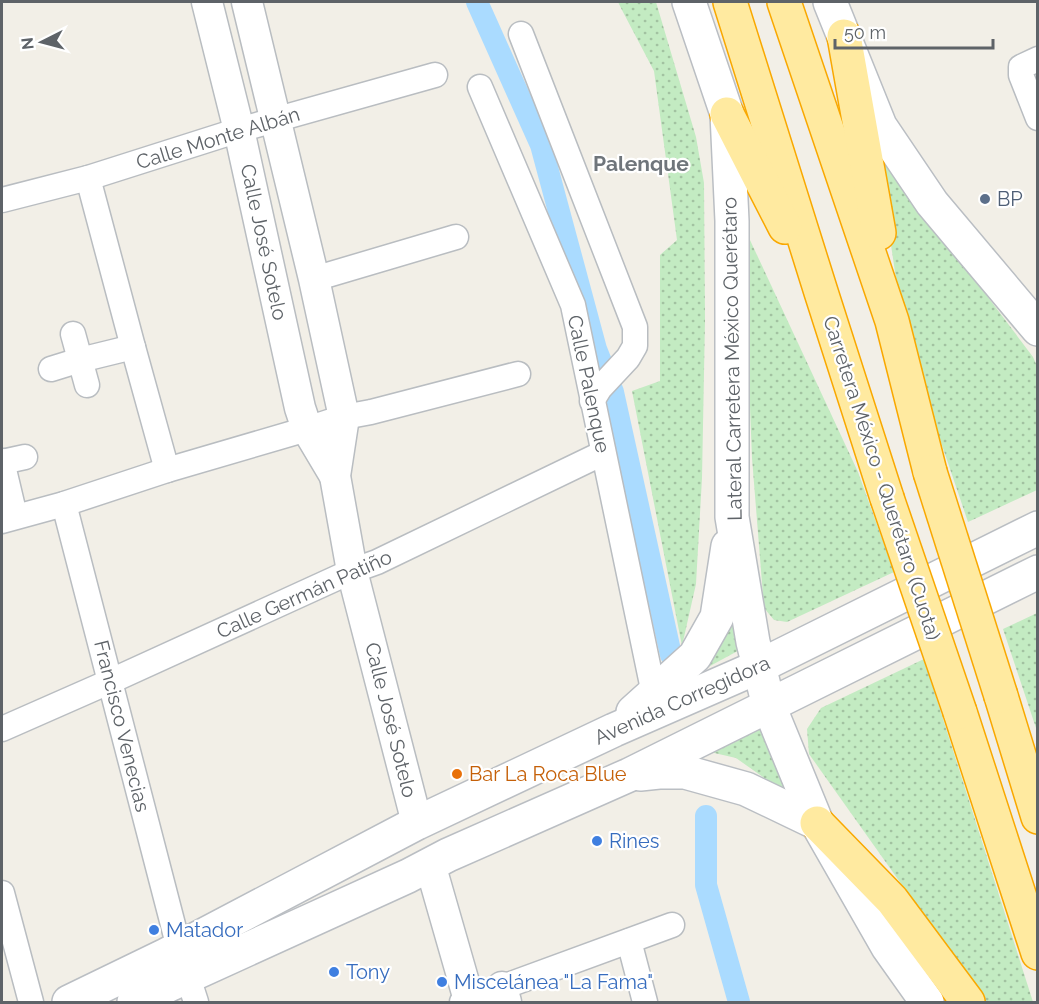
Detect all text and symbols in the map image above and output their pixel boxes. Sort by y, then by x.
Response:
north arrow [12,12,72,72]
scale bar [835,12,992,50]
text: 50 m [844,22,886,43]
text: N [17,36,38,51]
street label: Calle Monte Albán [133,102,303,174]
district label: Palenque [593,151,689,176]
street label: Calle José Sotelo [236,162,292,322]
place label: BP [997,187,1023,211]
marker: BP [978,192,992,206]
street label: Lateral Carretera México Querétaro [717,197,747,521]
street label: Calle Palenque [563,313,615,455]
street label: Carretera México - Querétaro (Cuota) [818,313,946,643]
street label: Calle Germán Patiño [213,545,395,643]
street label: Francisco Venecias [89,638,155,814]
street label: Calle José Sotelo [360,640,422,800]
street label: Avenida Corregidora [591,651,773,749]
place label: Bar La Roca Blue [469,762,627,786]
marker: Bar La Roca Blue [450,767,464,781]
place label: Rines [609,829,659,853]
marker: Rines [590,834,604,848]
place label: Matador [166,918,243,942]
marker: Matador [147,923,161,937]
place label: Tony [346,960,390,984]
marker: Tony [327,965,341,979]
place label: Miscelánea "La Fama" [454,970,653,994]
marker: Miscelánea "La Fama" [435,975,449,989]

